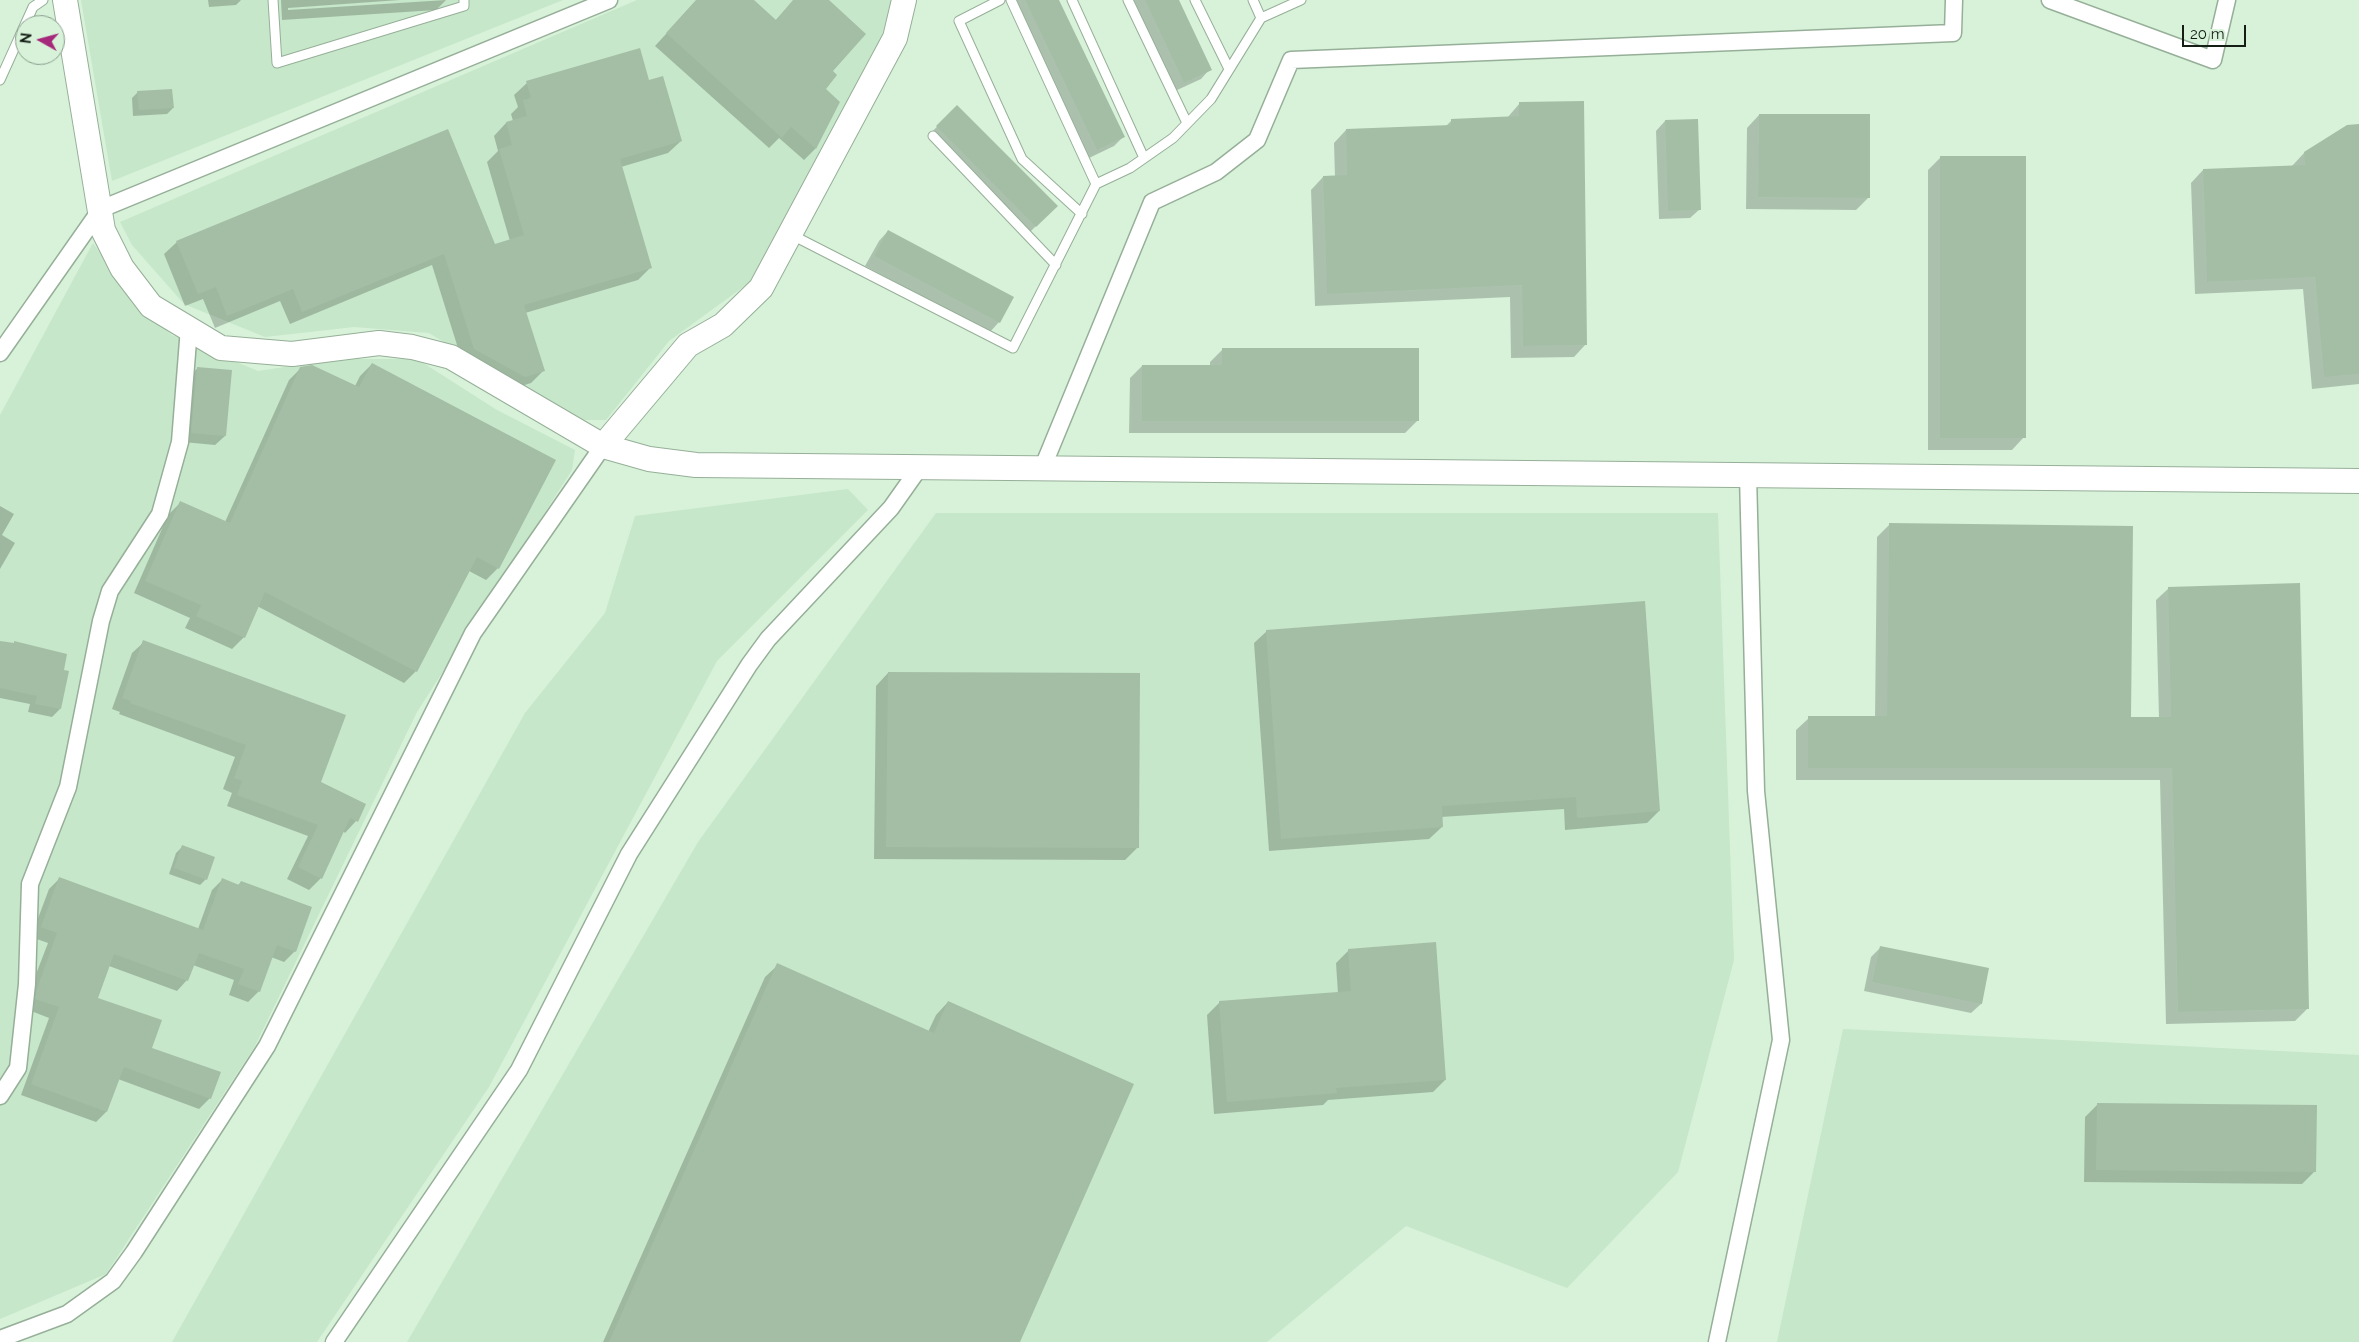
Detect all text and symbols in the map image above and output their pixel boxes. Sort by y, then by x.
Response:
north arrow [15,15,65,65]
scale bar [2184,15,2248,47]
text: 20 m [2190,25,2225,43]
text: N [18,32,35,45]

